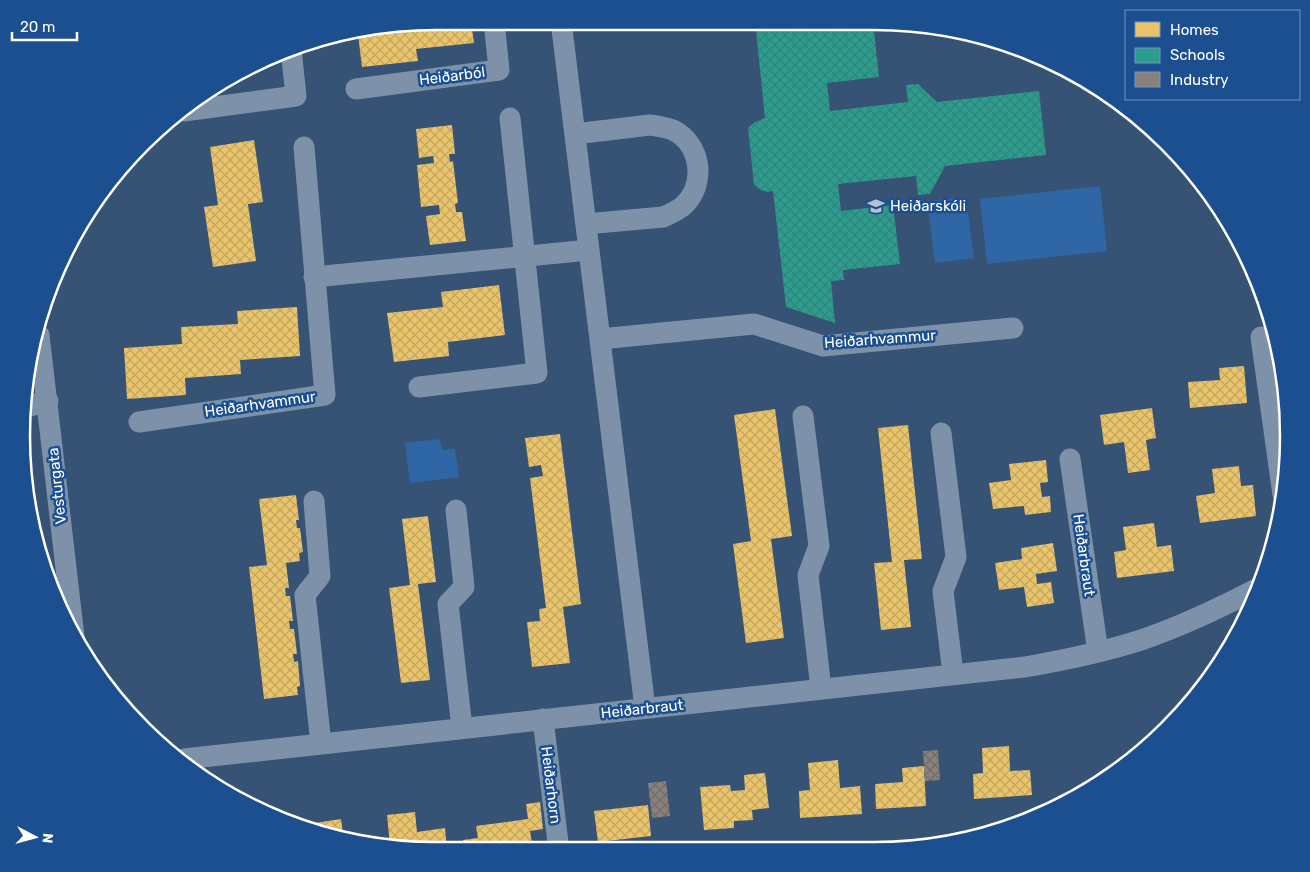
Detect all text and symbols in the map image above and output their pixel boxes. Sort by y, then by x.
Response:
scale bar [12,10,78,42]
legend [1125,10,1300,100]
text: 20 m [20,18,55,36]
text: Homes [1170,21,1219,39]
text: Schools [1170,46,1226,64]
street label: Heiðarból [418,63,486,89]
text: Industry [1170,71,1229,89]
school or university icon: Heiðarskóli [866,196,886,216]
place label: Heiðarskóli [890,197,966,215]
street label: Heiðarhvammur [824,326,937,352]
street label: Heiðarhvammur [203,387,317,421]
street label: Vesturgata [44,447,70,525]
street label: Heiðarbraut [1069,513,1099,597]
street label: Heiðarbraut [600,696,684,722]
street label: Heiðarhorn [537,745,565,825]
north arrow [10,812,60,862]
text: N [38,832,56,844]

